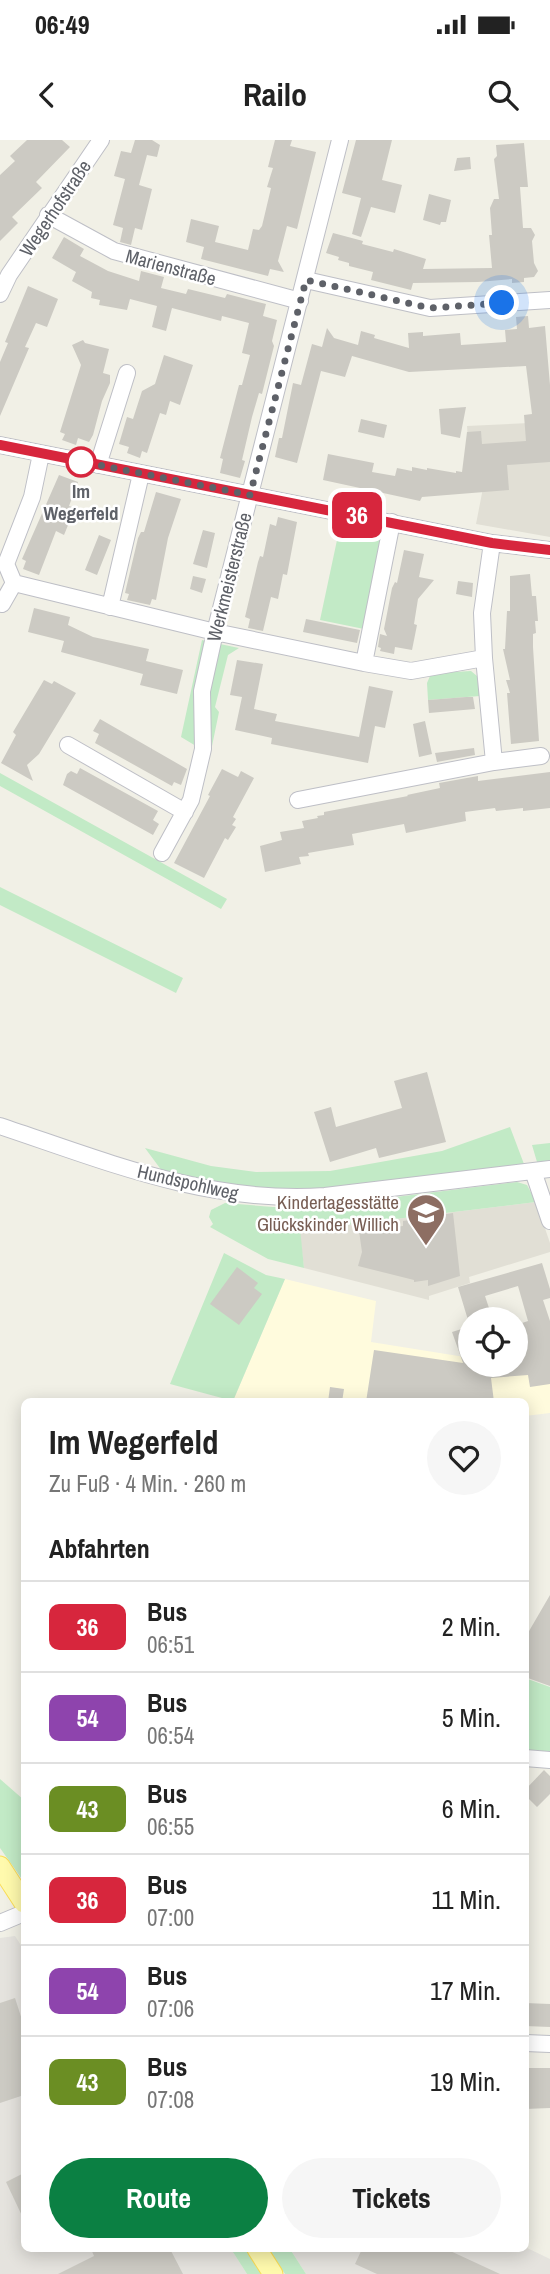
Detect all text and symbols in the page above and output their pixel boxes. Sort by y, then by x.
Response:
text: 06:49 [35,7,90,42]
text: Railo [243,73,307,116]
icon: back [28,76,66,114]
icon: search [484,76,522,114]
street label: Wegerhofstraße [13,155,97,261]
street label: Marienstraße [123,242,219,292]
your location [484,285,519,320]
marker: Im Wegerfeld [66,447,96,477]
place label: Im Wegerfeld [43,478,119,526]
line badge: 36 [326,492,388,538]
text: 36 [346,499,368,531]
street label: Werkmeisterstraße [200,510,258,644]
street label: Hundspohlweg [135,1158,241,1206]
place label: Kindertagesstätte Glückskinder Willich [257,1189,399,1237]
school or university icon: Kindertagesstätte Glückskinder Willich [405,1192,447,1247]
map controls [458,1307,528,1377]
button: locate [458,1307,528,1377]
text: Im Wegerfeld [49,1420,218,1464]
button: heart [427,1421,501,1495]
text: Zu Fuß · 4 Min. · 260 m [49,1468,246,1499]
text: Abfahrten [49,1531,150,1566]
text: Bus [147,1594,187,1629]
text: 2 Min. [442,1609,501,1644]
text: 36 [77,1611,98,1643]
text: 06:51 [147,1629,194,1660]
text: Bus [147,1685,187,1720]
text: 5 Min. [442,1700,501,1735]
text: 54 [77,1702,98,1734]
text: 06:54 [147,1720,194,1751]
text: Bus [147,1776,187,1811]
text: 6 Min. [442,1791,501,1826]
text: 43 [77,1793,98,1825]
text: 06:55 [147,1811,194,1842]
text: Bus [147,1867,187,1902]
text: 11 Min. [431,1882,501,1917]
text: 36 [77,1884,98,1916]
text: 07:00 [147,1902,194,1933]
text: Bus [147,1958,187,1993]
text: 17 Min. [430,1973,501,2008]
text: 54 [77,1975,98,2007]
text: 07:06 [147,1993,194,2024]
text: Bus [147,2049,187,2084]
text: 19 Min. [430,2064,501,2099]
text: 43 [77,2066,98,2098]
text: 07:08 [147,2084,194,2115]
button: Route [49,2158,268,2238]
button: Tickets [282,2158,501,2238]

